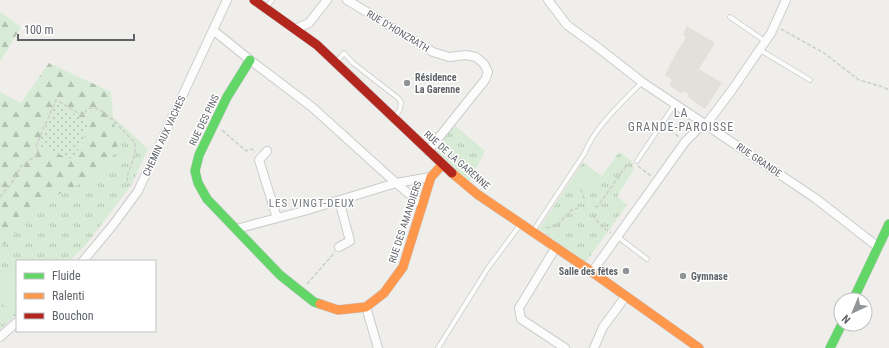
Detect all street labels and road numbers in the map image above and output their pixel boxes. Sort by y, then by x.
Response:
street label: RUE D'HONZRATH [365,8,431,54]
street label: RUE DES PINS [187,93,221,147]
street label: CHEMIN AUX VACHES [141,94,187,178]
street label: RUE DE LA GARENNE [422,128,492,192]
street label: RUE GRANDE [734,141,784,179]
street label: RUE DES AMANDIERS [387,180,423,264]

